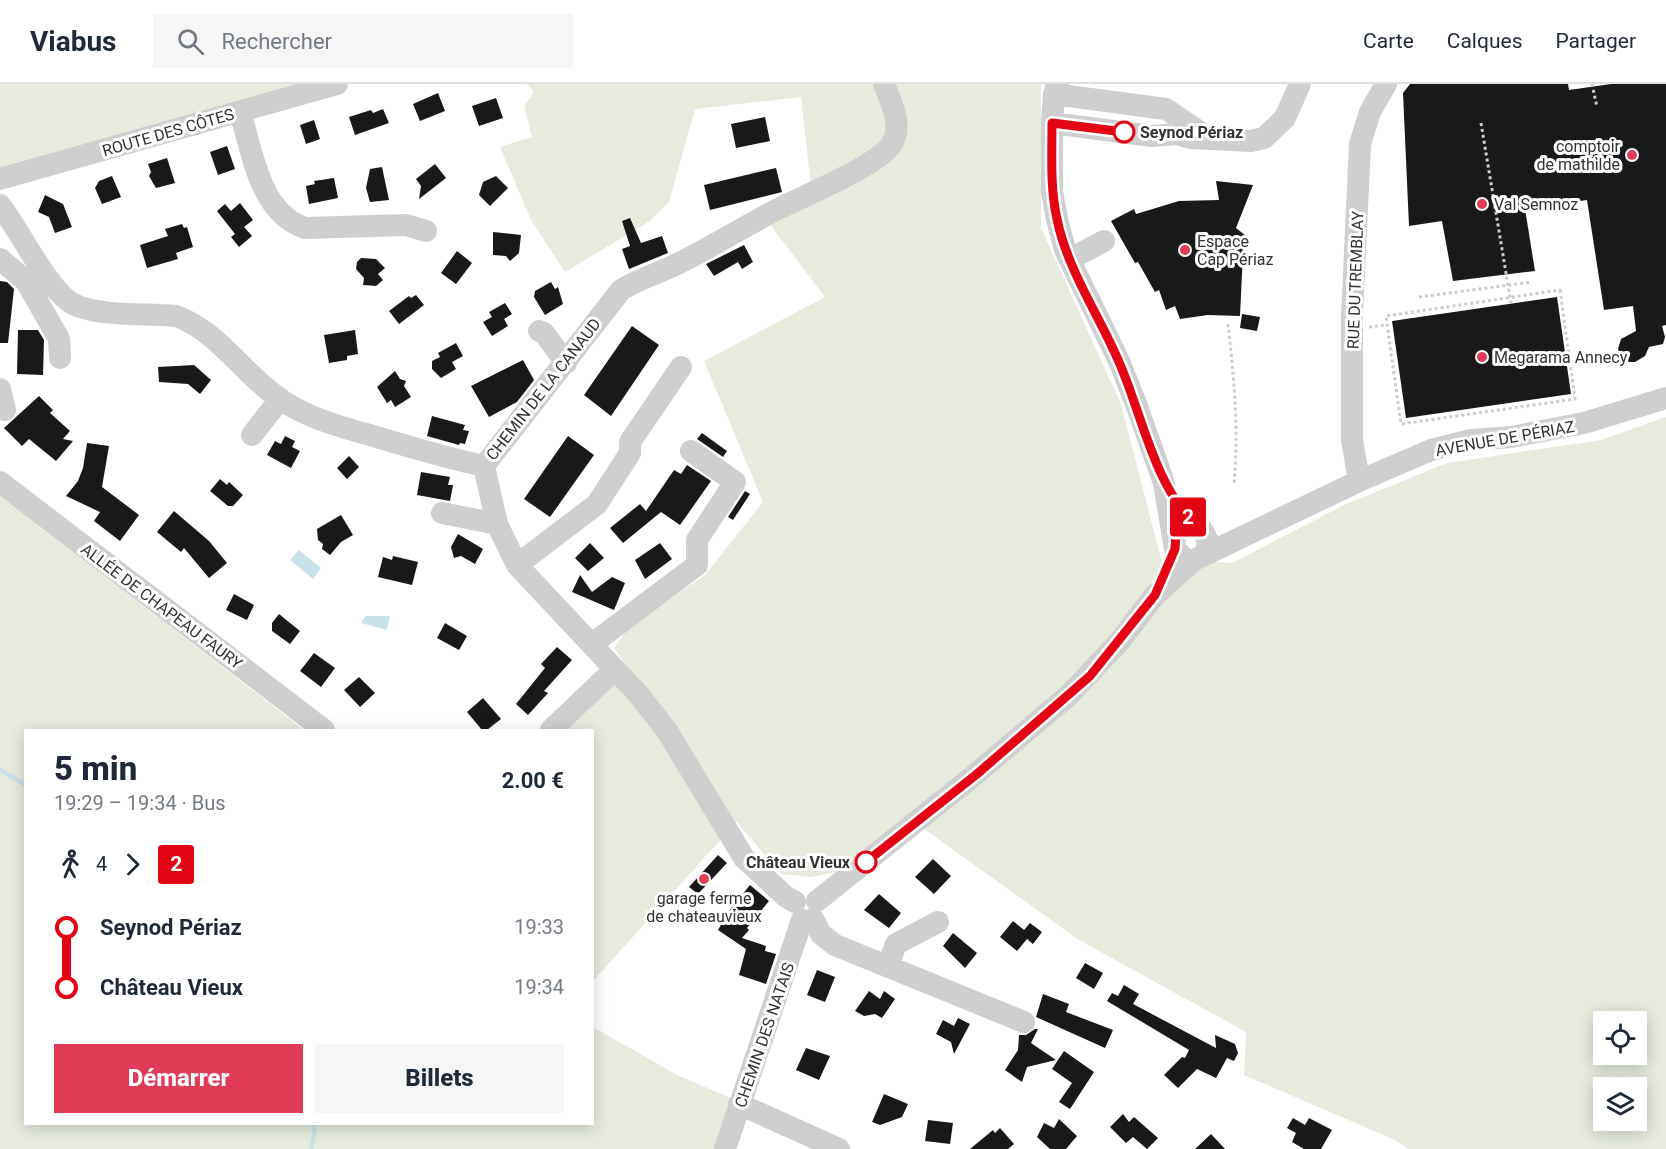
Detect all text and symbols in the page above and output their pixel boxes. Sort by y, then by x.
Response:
search box [153,14,573,68]
text: Viabus [30,25,117,58]
icon: search [174,25,207,58]
text: Rechercher [222,29,332,54]
text: Carte [1363,29,1414,53]
text: Calques [1447,29,1522,53]
text: Partager [1555,29,1636,53]
street label: ROUTE DES CÔTES [100,104,236,160]
marker: Seynod Périaz [1113,121,1135,143]
place label: Seynod Périaz [1140,123,1243,142]
place label: comptoir de mathilde [1536,137,1621,174]
marker: comptoir de mathilde [1625,148,1639,162]
place label: Val Semnoz [1494,195,1578,214]
marker: Val Semnoz [1475,197,1489,211]
street label: RUE DU TREMBLAY [1344,210,1367,349]
place label: Espace Cap Périaz [1197,232,1274,269]
marker: Espace Cap Périaz [1178,243,1192,257]
street label: CHEMIN DE LA CANAUD [482,315,605,464]
place label: Megarama Annecy [1494,348,1628,367]
marker: Megarama Annecy [1475,350,1489,364]
street label: AVENUE DE PÉRIAZ [1434,417,1576,460]
line badge: 2 [1168,498,1208,536]
text: 2 [1182,505,1194,529]
street label: ALLÉE DE CHAPEAU FAURY [77,540,246,673]
text: 5 min [54,749,137,788]
text: 2.00 € [502,768,564,793]
text: 19:29 – 19:34 · Bus [54,791,226,815]
icon: walk [54,848,87,881]
icon: forward [116,848,149,881]
marker: Château Vieux [855,851,877,873]
text: 4 [96,852,107,876]
text: 2 [170,852,182,876]
place label: Château Vieux [746,853,851,872]
marker: garage ferme de chateauvieux [697,872,711,886]
place label: garage ferme de chateauvieux [646,889,762,926]
text: Seynod Périaz [100,915,242,940]
text: 19:33 [514,915,564,939]
street label: CHEMIN DES NATAIS [731,960,798,1110]
text: Château Vieux [100,975,243,1000]
text: 19:34 [514,975,564,999]
map controls [1593,1011,1647,1131]
button: locate [1593,1011,1647,1065]
button: Démarrer [54,1044,303,1113]
button: Billets [315,1044,564,1113]
button: layers [1593,1077,1647,1131]

